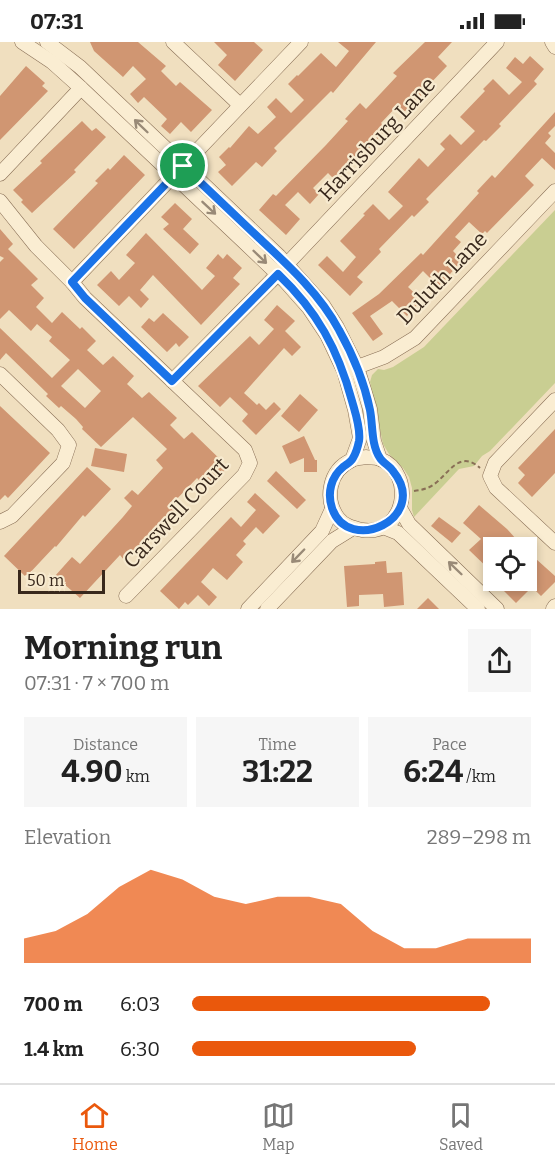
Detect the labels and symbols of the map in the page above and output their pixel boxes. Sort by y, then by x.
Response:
street label: Harrisburg Lane [313,72,441,206]
one-way arrow [134,119,149,133]
pin [157,140,208,191]
one-way arrow [201,201,216,215]
street label: Duluth Lane [391,226,493,330]
one-way arrow [253,250,268,265]
street label: Carswell Court [118,452,234,574]
one-way arrow [291,548,305,563]
one-way arrow [447,561,462,576]
scale bar [18,567,105,594]

